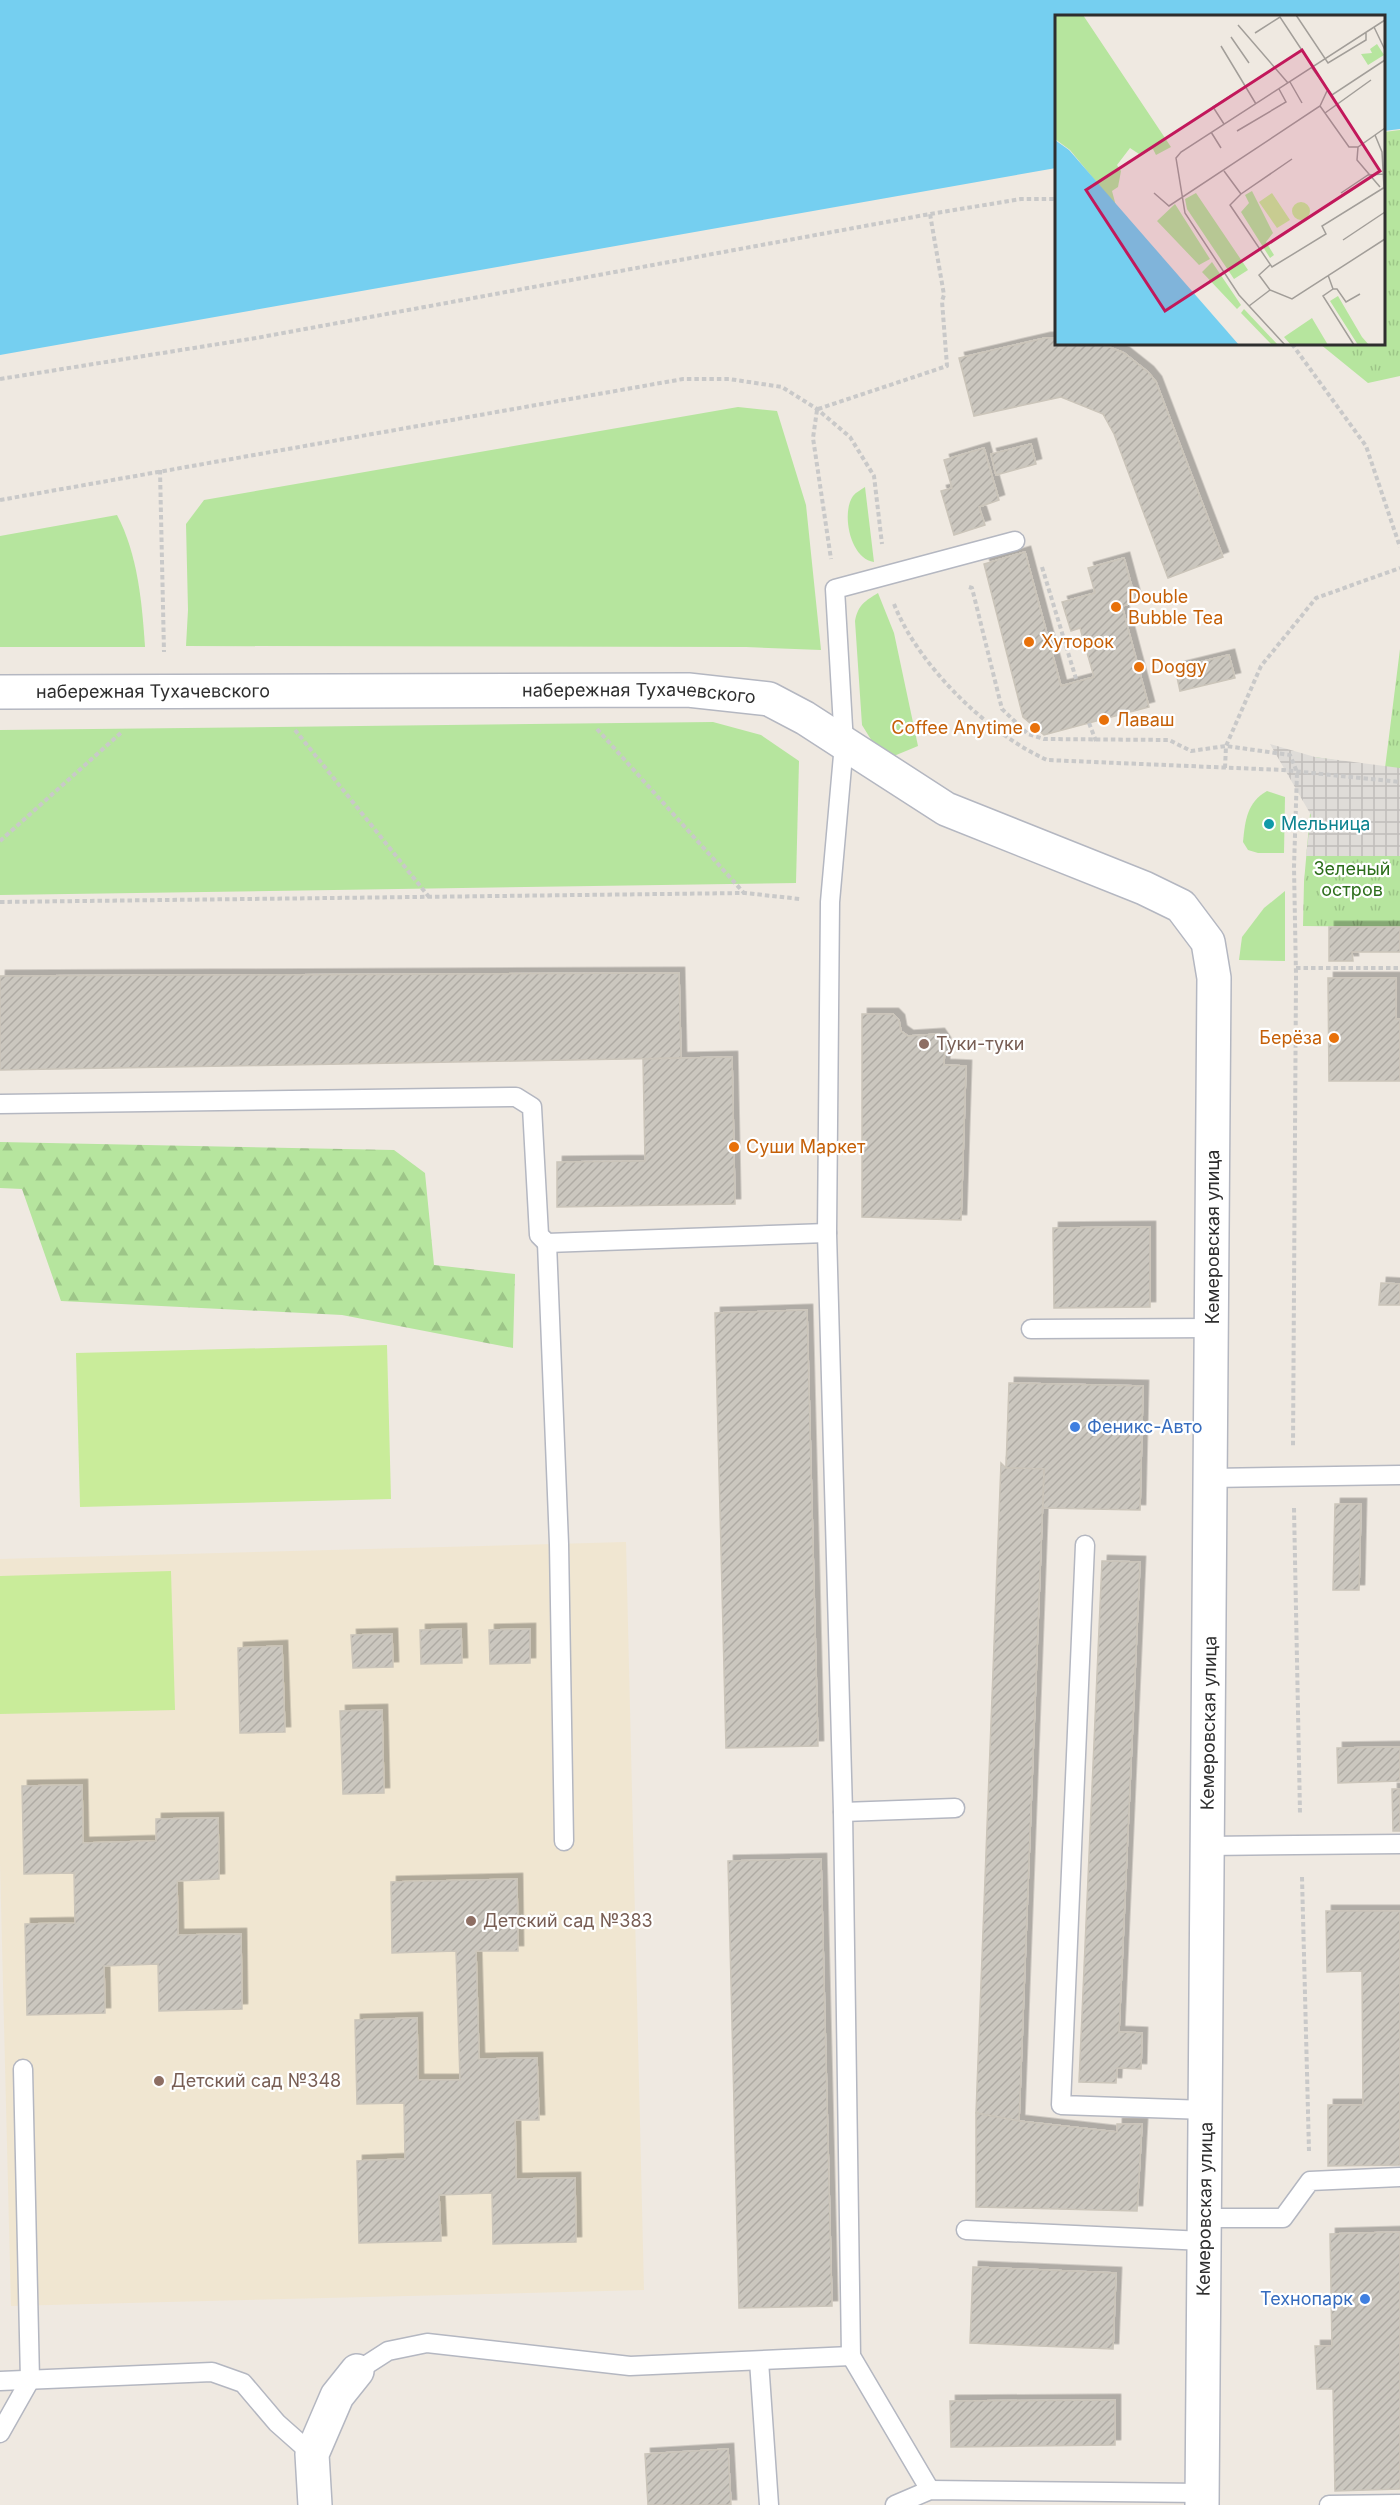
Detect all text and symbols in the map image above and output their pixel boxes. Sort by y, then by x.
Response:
inset map [1055,15,1385,345]
place label: Double Bubble Tea [1128,586,1223,628]
marker: Double Bubble Tea [1109,600,1123,614]
place label: Хуторок [1041,631,1114,652]
marker: Хуторок [1022,635,1036,649]
place label: Doggy [1151,656,1207,677]
marker: Doggy [1132,660,1146,674]
street label: набережная Тухачевского [522,679,757,707]
street label: набережная Тухачевского [36,680,270,702]
place label: Лаваш [1116,709,1175,730]
marker: Лаваш [1097,713,1111,727]
place label: Coffee Anytime [891,717,1023,738]
marker: Coffee Anytime [1028,721,1042,735]
place label: Мельница [1281,813,1370,834]
marker: Мельница [1262,817,1276,831]
park label: Зеленый остров [1313,858,1391,900]
place label: Берёза [1259,1027,1322,1048]
marker: Берёза [1327,1031,1341,1045]
place label: Туки-туки [936,1033,1024,1054]
marker: Туки-туки [917,1037,931,1051]
place label: Суши Маркет [746,1136,866,1157]
marker: Суши Маркет [727,1140,741,1154]
street label: Кемеровская улица [1202,1150,1223,1324]
place label: Феникс-Авто [1087,1416,1202,1437]
marker: Феникс-Авто [1068,1420,1082,1434]
street label: Кемеровская улица [1196,1636,1221,1810]
place label: Детский сад №383 [483,1910,653,1931]
marker: Детский сад №383 [464,1914,478,1928]
place label: Детский сад №348 [171,2070,341,2091]
marker: Детский сад №348 [152,2074,166,2088]
street label: Кемеровская улица [1192,2122,1217,2296]
place label: Технопарк [1260,2288,1353,2309]
marker: Технопарк [1358,2292,1372,2306]

